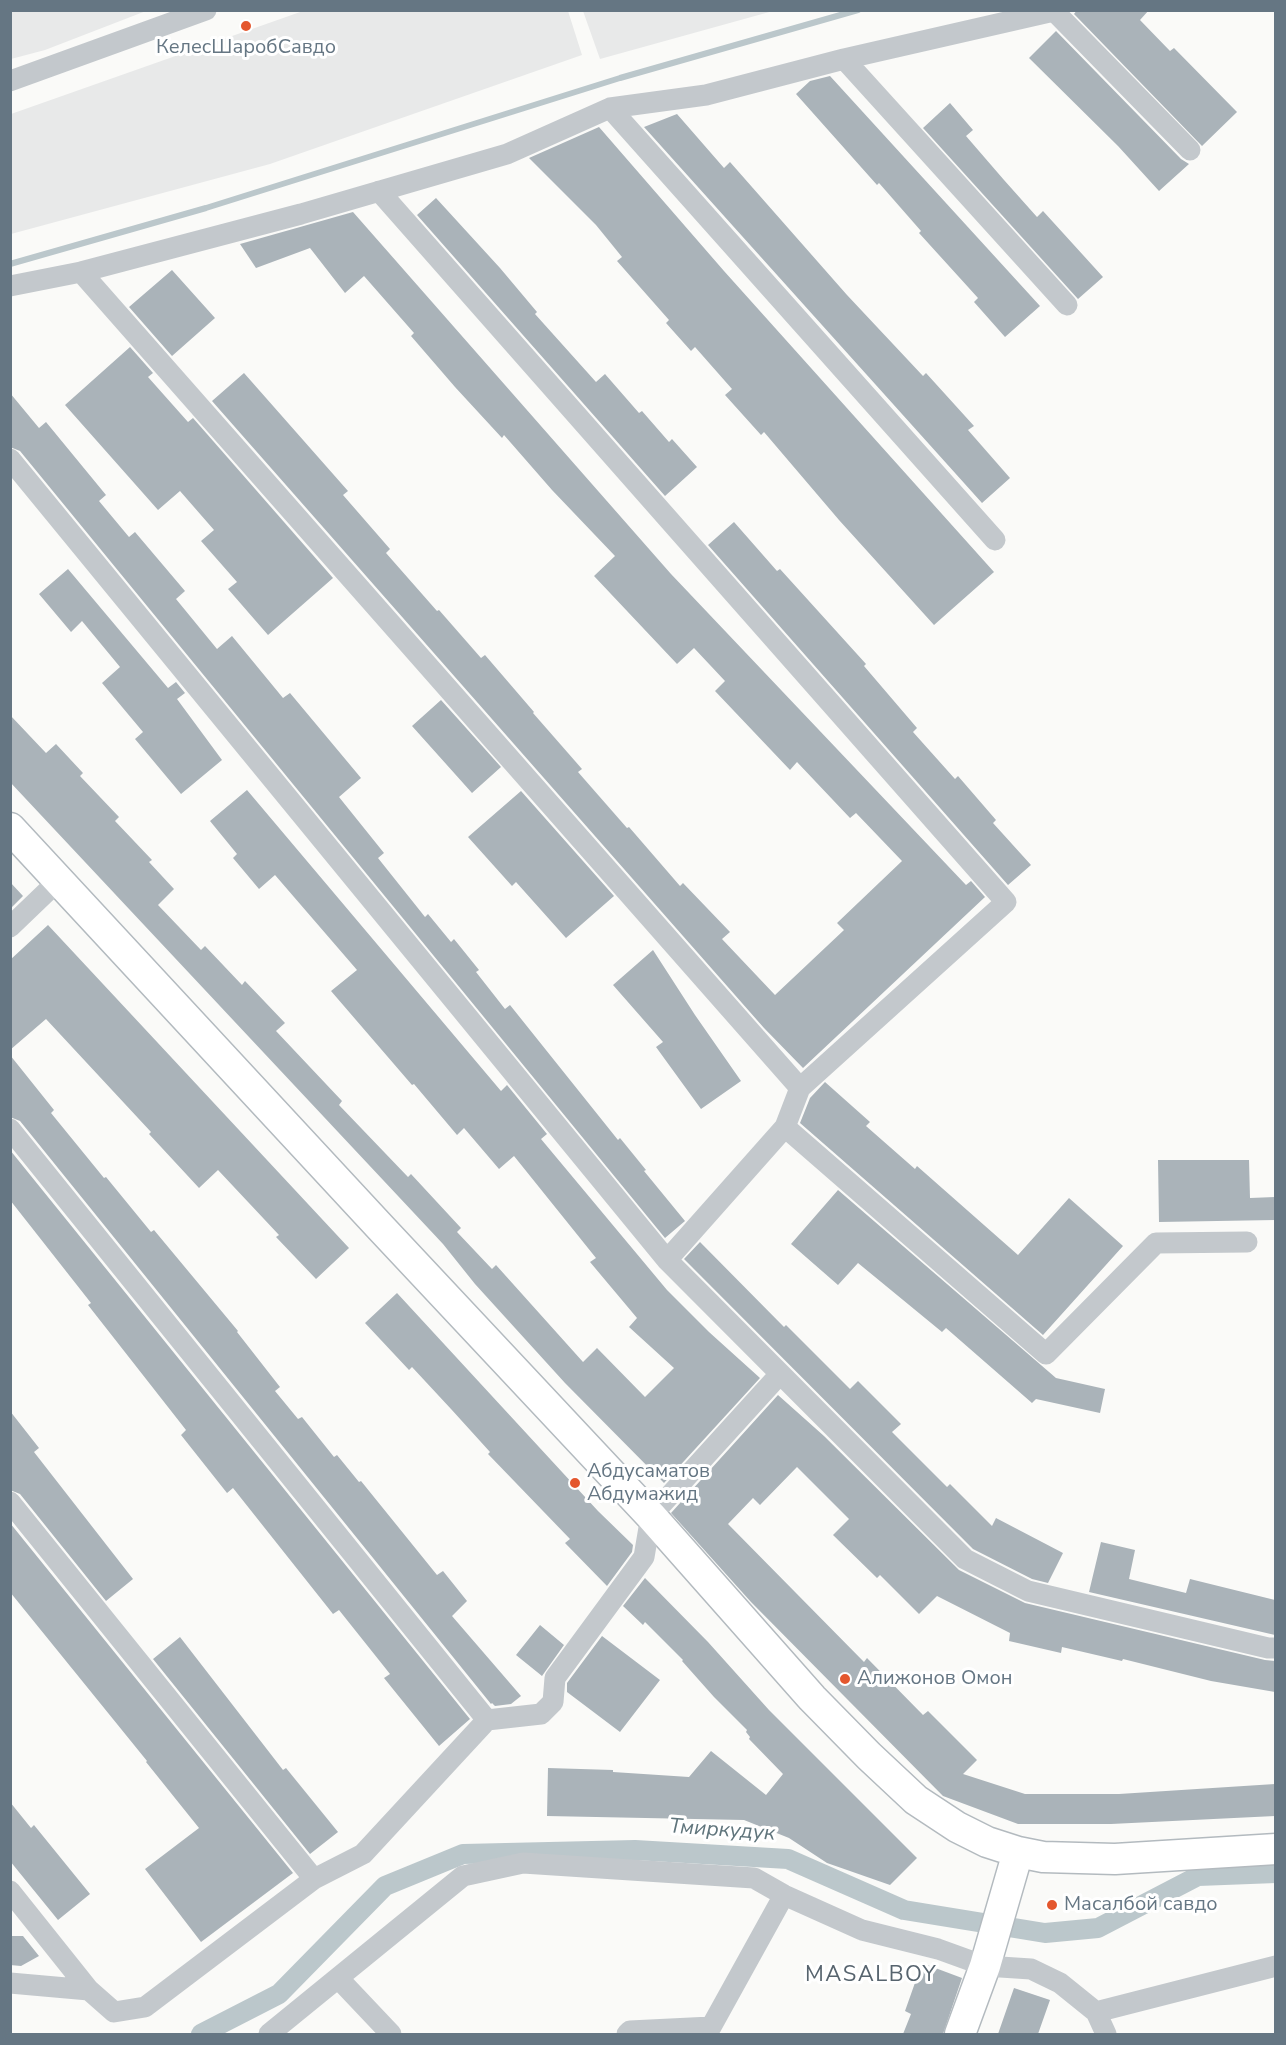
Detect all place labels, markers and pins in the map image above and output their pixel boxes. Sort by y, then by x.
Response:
marker: КелесШаробСавдо [239,19,253,33]
place label: КелесШаробСавдо [156,36,336,60]
place label: Абдусаматов Абдумажид [587,1460,710,1507]
marker: Абдусаматов Абдумажид [568,1476,582,1490]
place label: Алижонов Омон [857,1667,1012,1691]
marker: Алижонов Омон [838,1672,852,1686]
place label: Масалбой савдо [1064,1893,1218,1917]
marker: Масалбой савдо [1045,1898,1059,1912]

